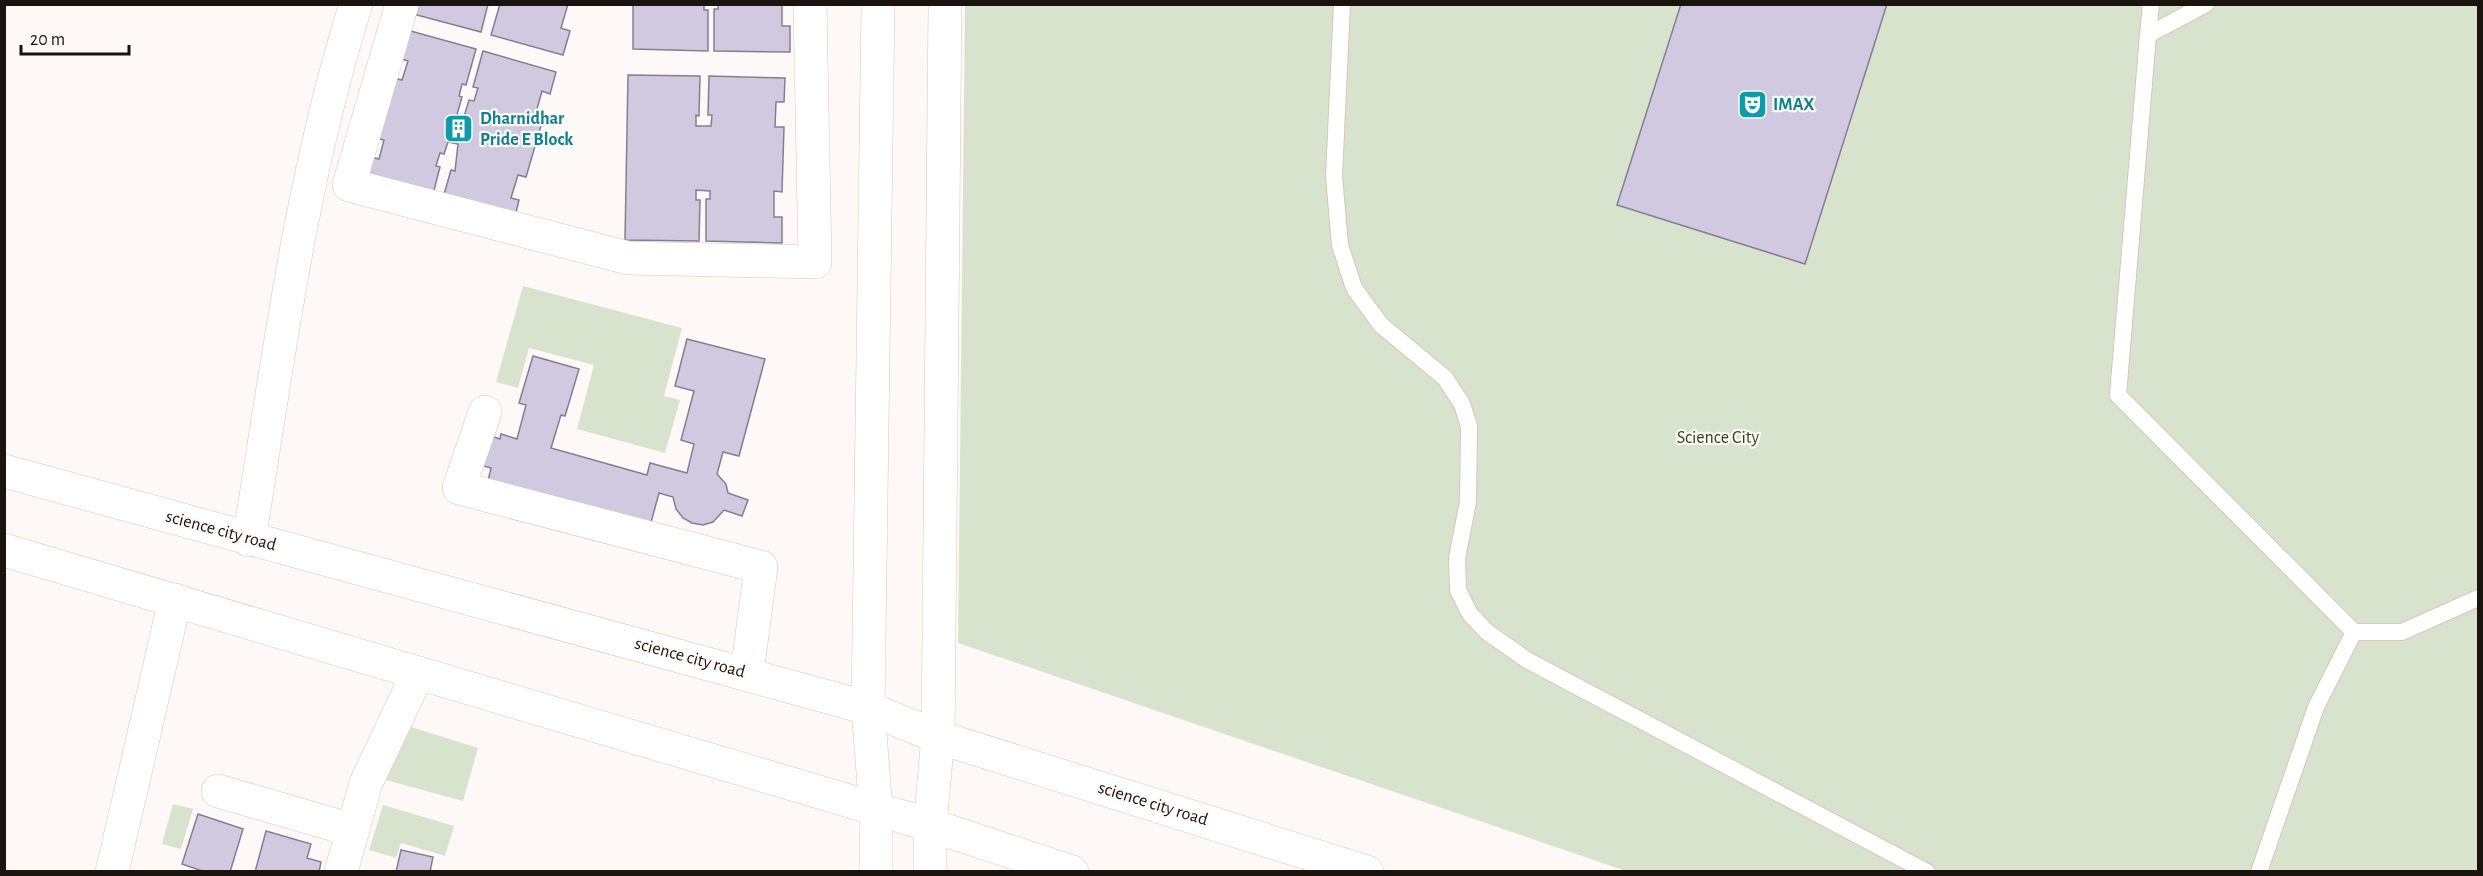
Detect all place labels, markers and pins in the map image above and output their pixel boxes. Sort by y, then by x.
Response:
theatre icon: IMAX [1736,89,1768,121]
place label: IMAX [1773,96,1814,114]
place label: Dharnidhar Pride E Block [480,110,573,149]
building icon: Dharnidhar Pride E Block [443,113,475,145]

